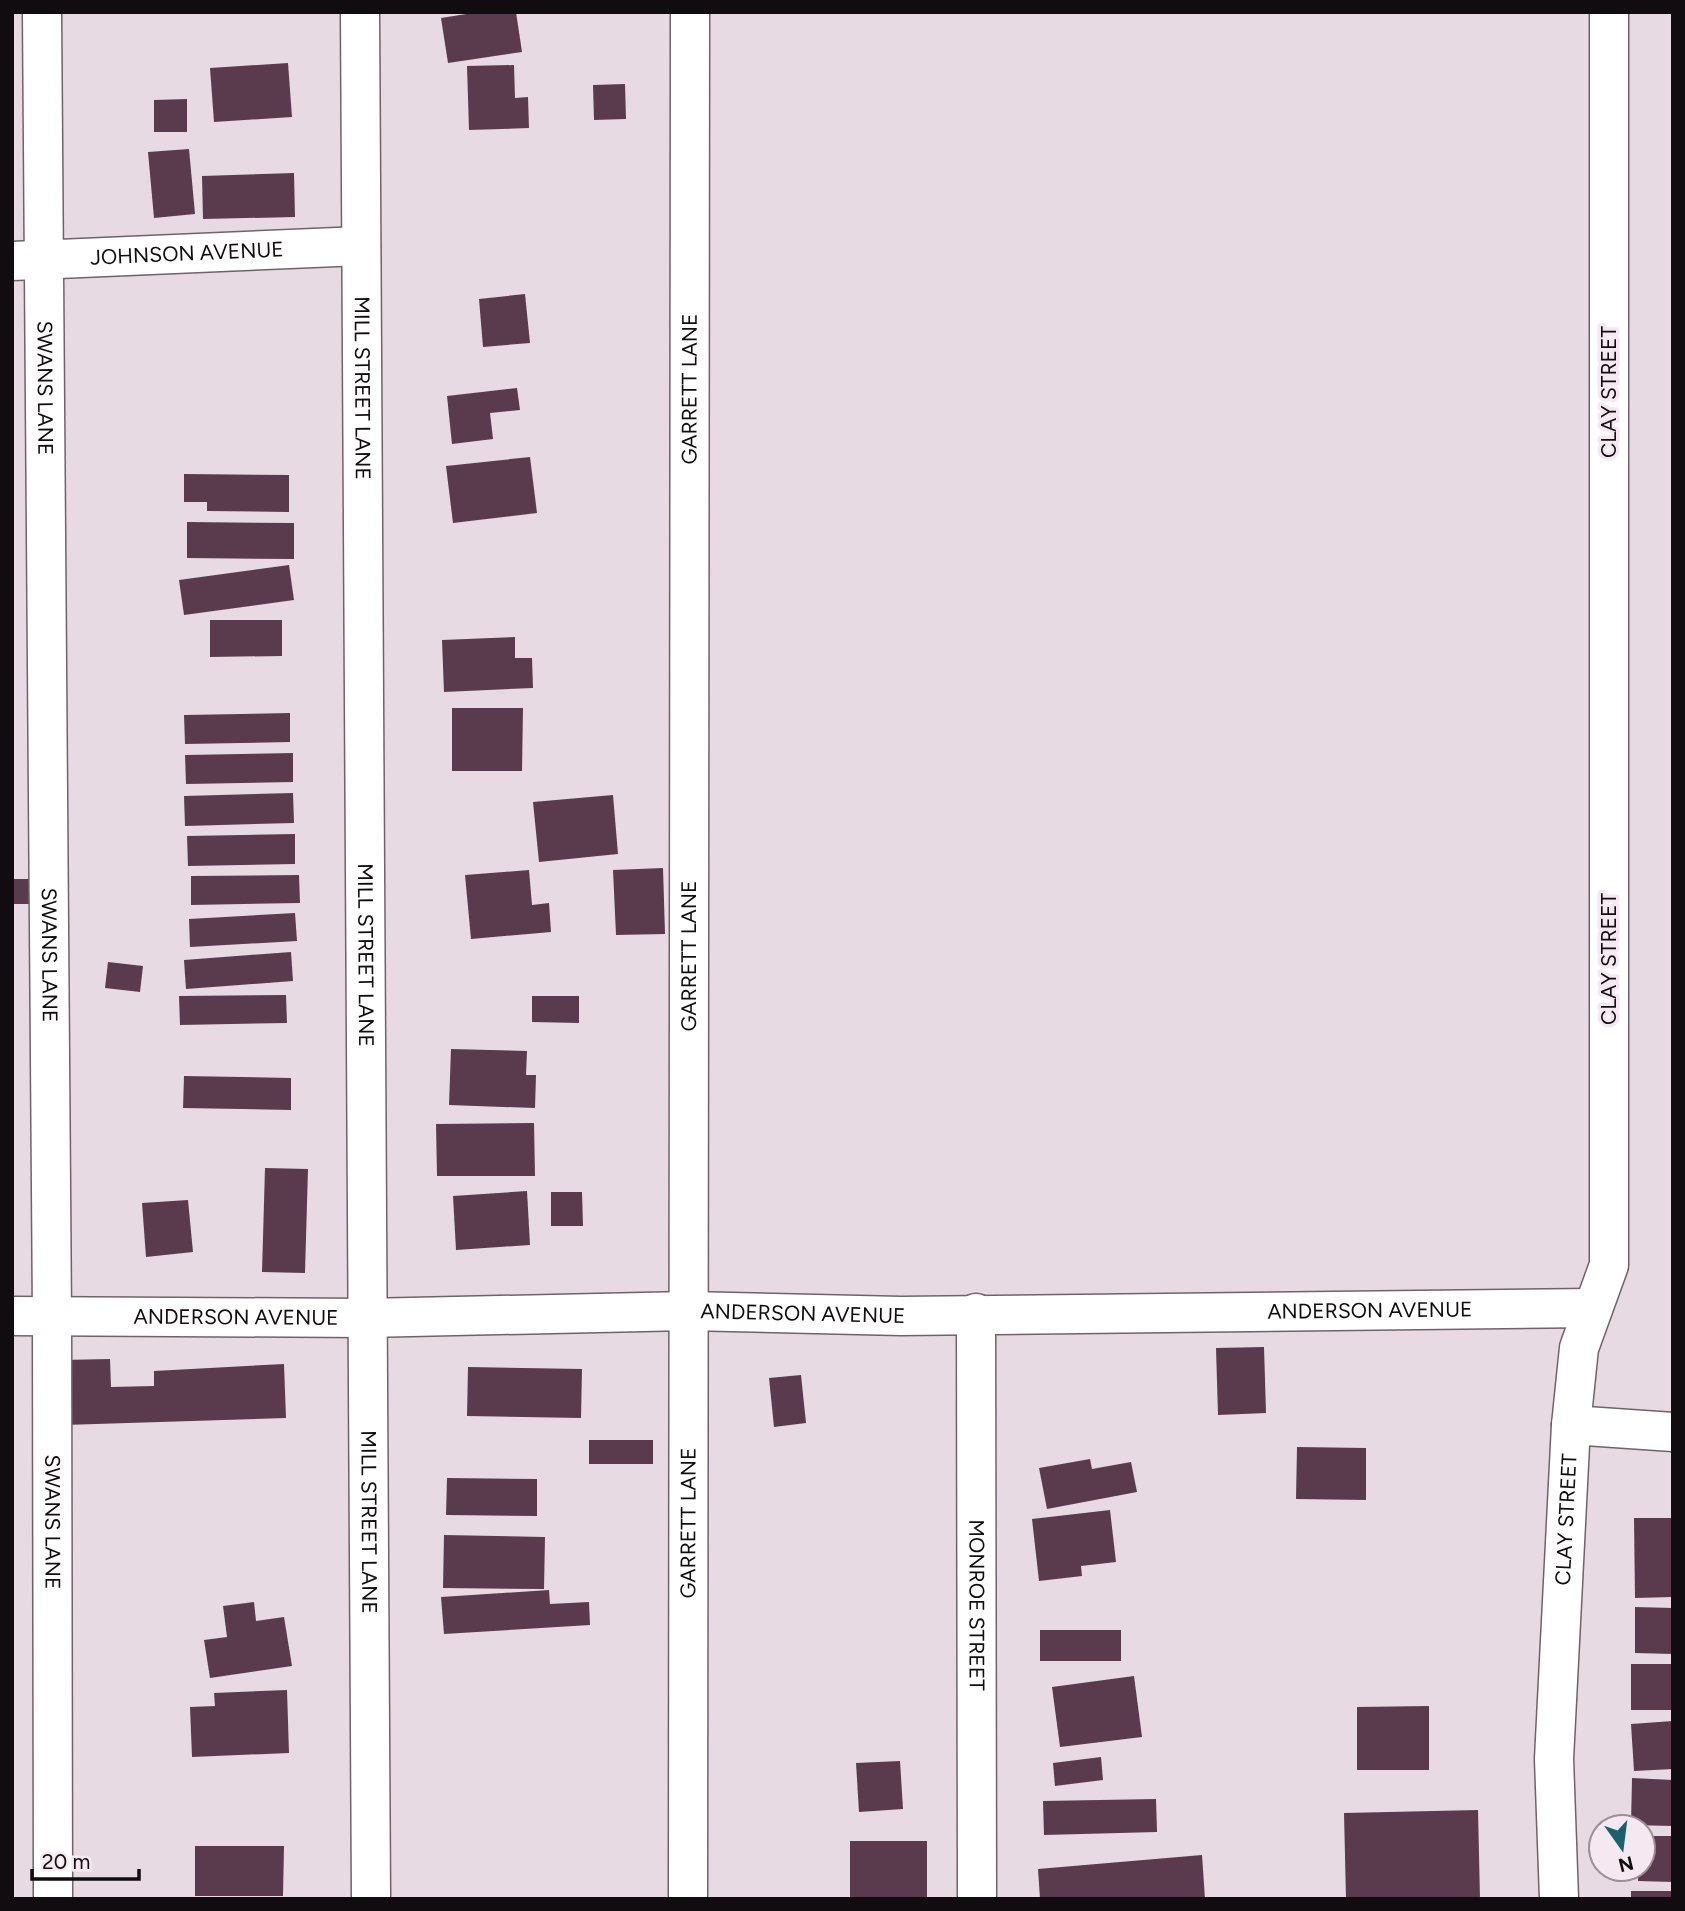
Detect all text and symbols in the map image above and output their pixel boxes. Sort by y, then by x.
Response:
street label: JOHNSON AVENUE [90,236,284,270]
street label: MILL STREET LANE [350,296,376,480]
street label: GARRETT LANE [677,313,702,465]
street label: SWANS LANE [32,320,58,455]
street label: CLAY STREET [1596,326,1621,458]
street label: MILL STREET LANE [353,863,379,1047]
street label: GARRETT LANE [676,880,701,1032]
street label: SWANS LANE [37,887,63,1022]
street label: CLAY STREET [1596,893,1621,1025]
street label: ANDERSON AVENUE [1267,1296,1472,1324]
street label: ANDERSON AVENUE [700,1298,906,1328]
street label: ANDERSON AVENUE [133,1304,339,1330]
street label: MILL STREET LANE [356,1430,382,1614]
street label: GARRETT LANE [675,1447,700,1599]
street label: CLAY STREET [1550,1452,1582,1586]
street label: SWANS LANE [40,1455,65,1589]
street label: MONROE STREET [964,1519,990,1691]
north arrow [1587,1813,1657,1883]
scale bar [32,1838,138,1882]
text: 20 m [42,1849,90,1874]
text: N [1616,1851,1636,1877]

